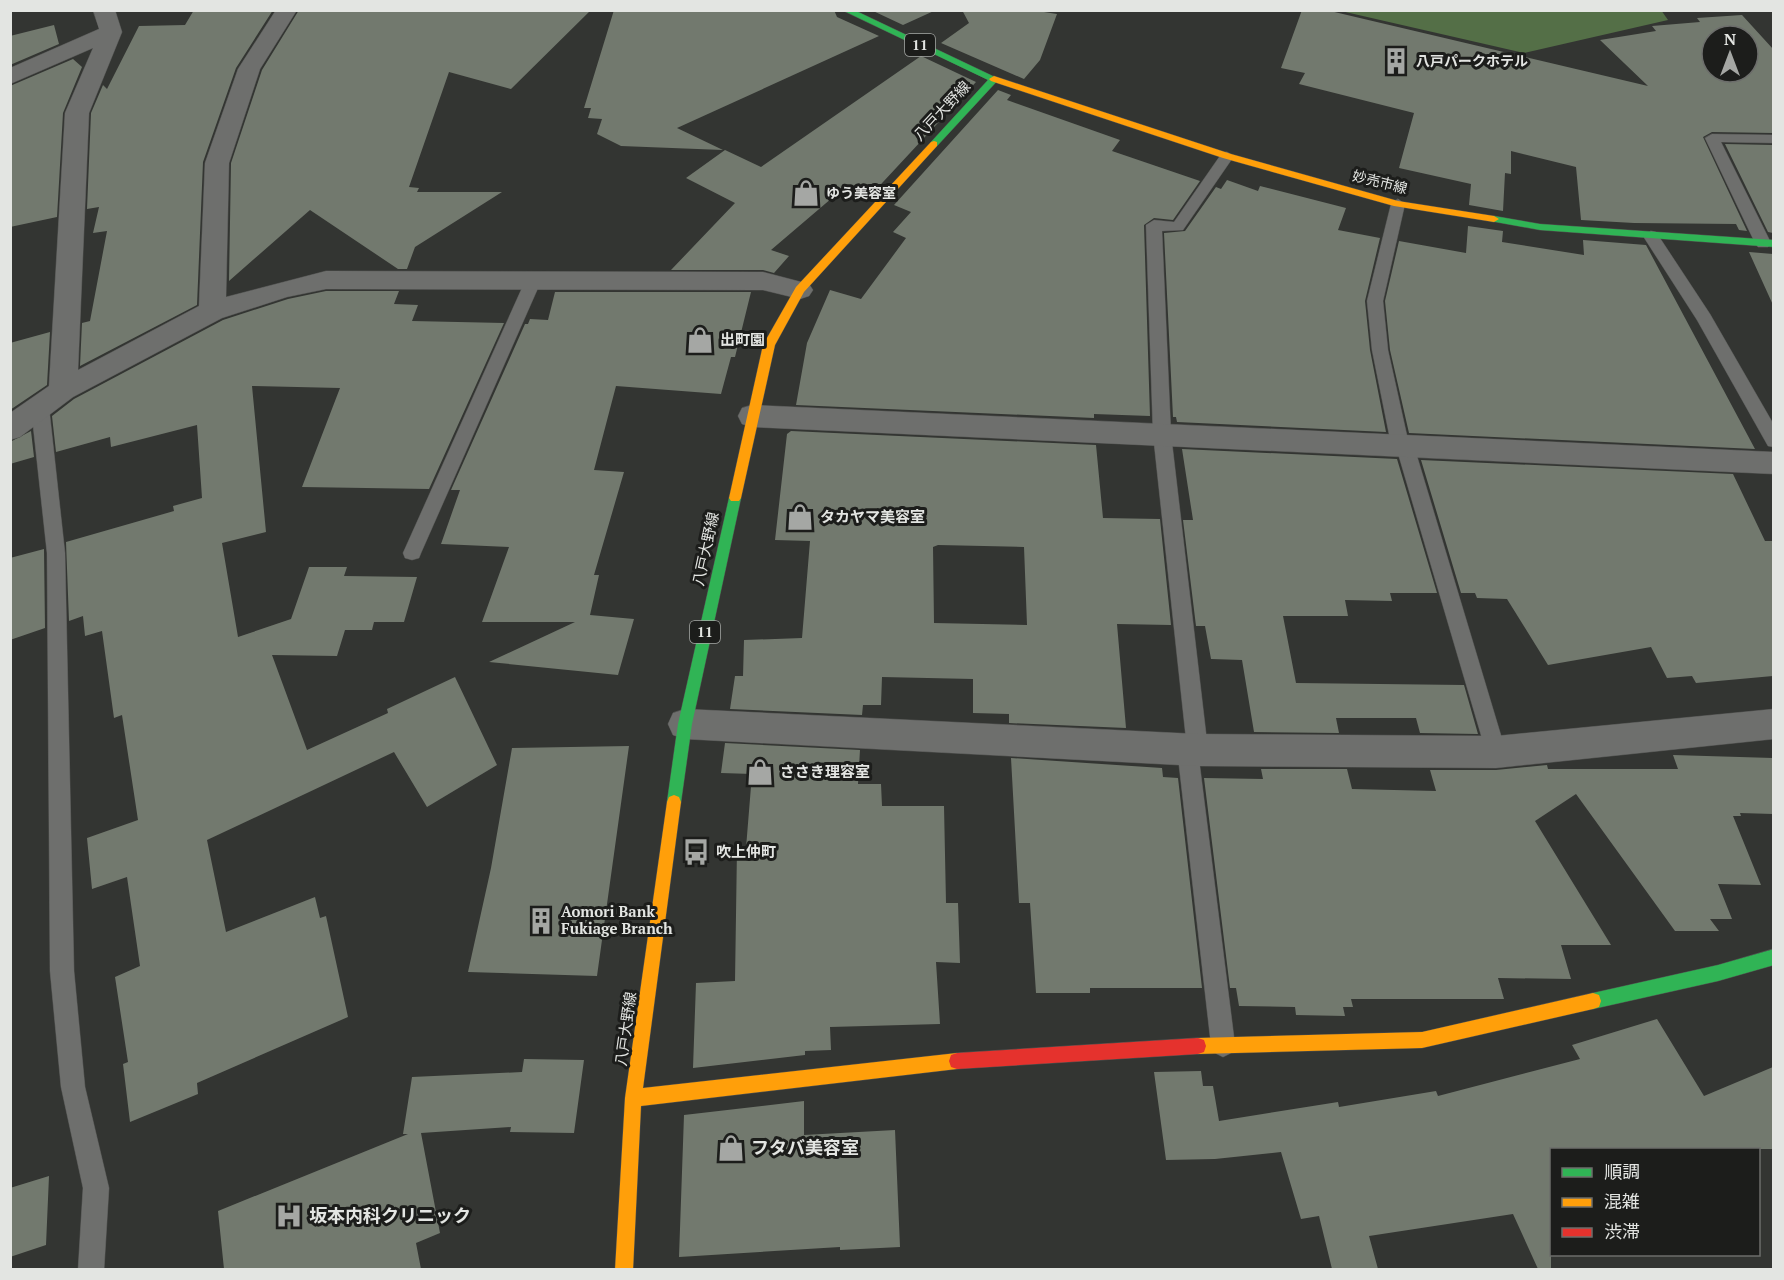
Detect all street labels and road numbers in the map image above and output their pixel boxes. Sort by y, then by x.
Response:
road number: 11 [905,34,935,56]
street label: 八戸大野線 [908,76,974,145]
street label: 妙売市線 [1351,166,1410,198]
street label: 八戸大野線 [687,510,723,588]
road number: 11 [690,621,720,643]
street label: 八戸大野線 [610,990,640,1067]

